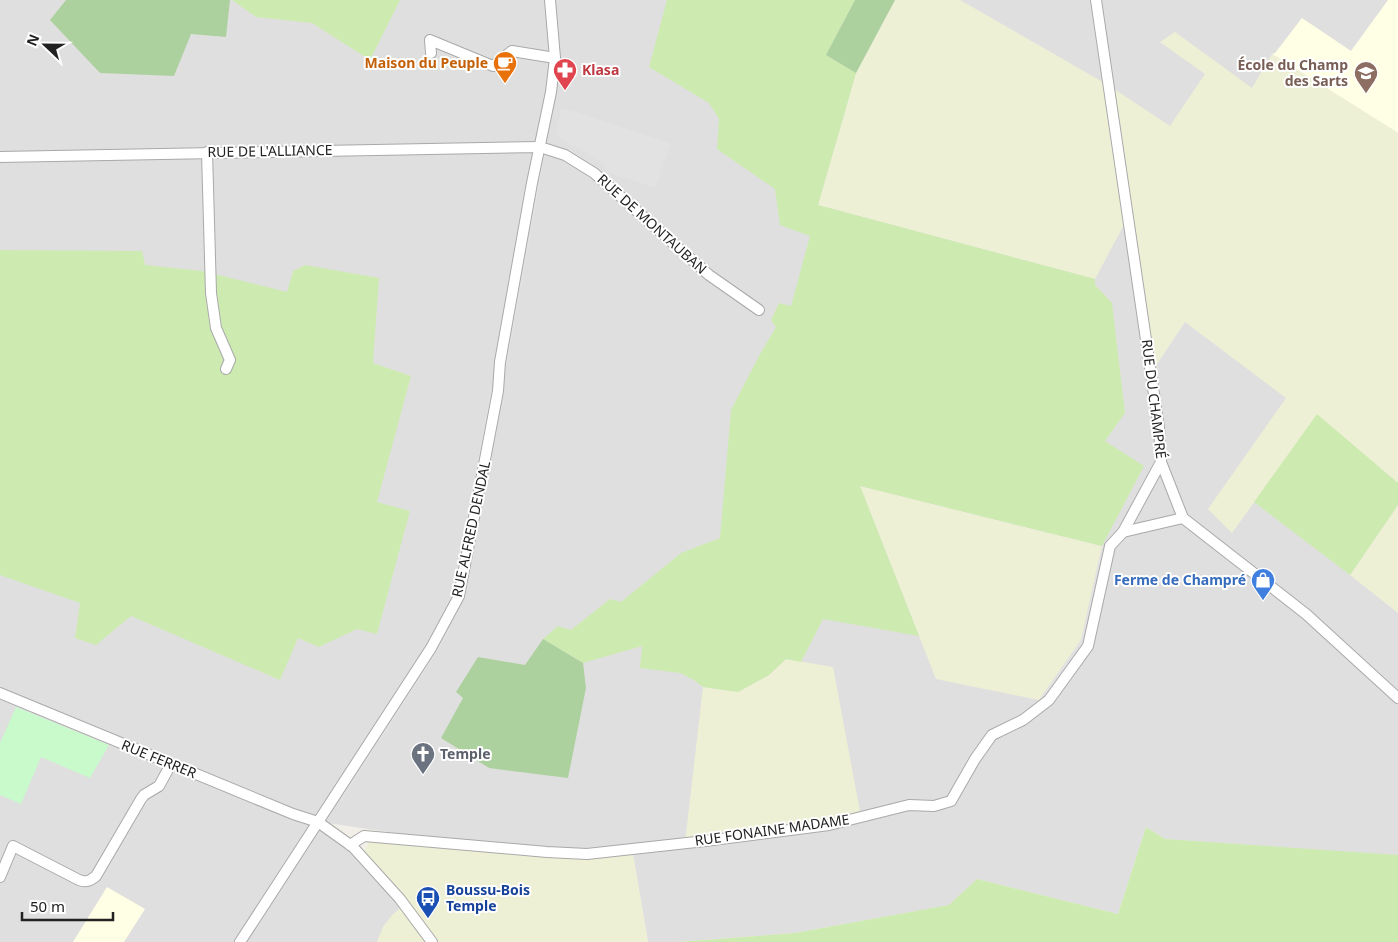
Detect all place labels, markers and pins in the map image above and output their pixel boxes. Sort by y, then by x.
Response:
cafe icon: Maison du Peuple [492,50,518,84]
place label: Maison du Peuple [365,53,488,72]
place label: École du Champ des Sarts [1237,55,1348,90]
pharmacy icon: Klasa [552,57,578,91]
place label: Klasa [582,60,619,79]
school or university icon: École du Champ des Sarts [1353,60,1379,94]
shop icon: Ferme de Champré [1250,567,1276,601]
place label: Ferme de Champré [1114,570,1246,589]
church icon: Temple [410,741,436,775]
place label: Temple [440,744,490,763]
place label: Boussu-Bois Temple [446,880,530,915]
bus stop icon: Boussu-Bois Temple [415,885,441,919]

